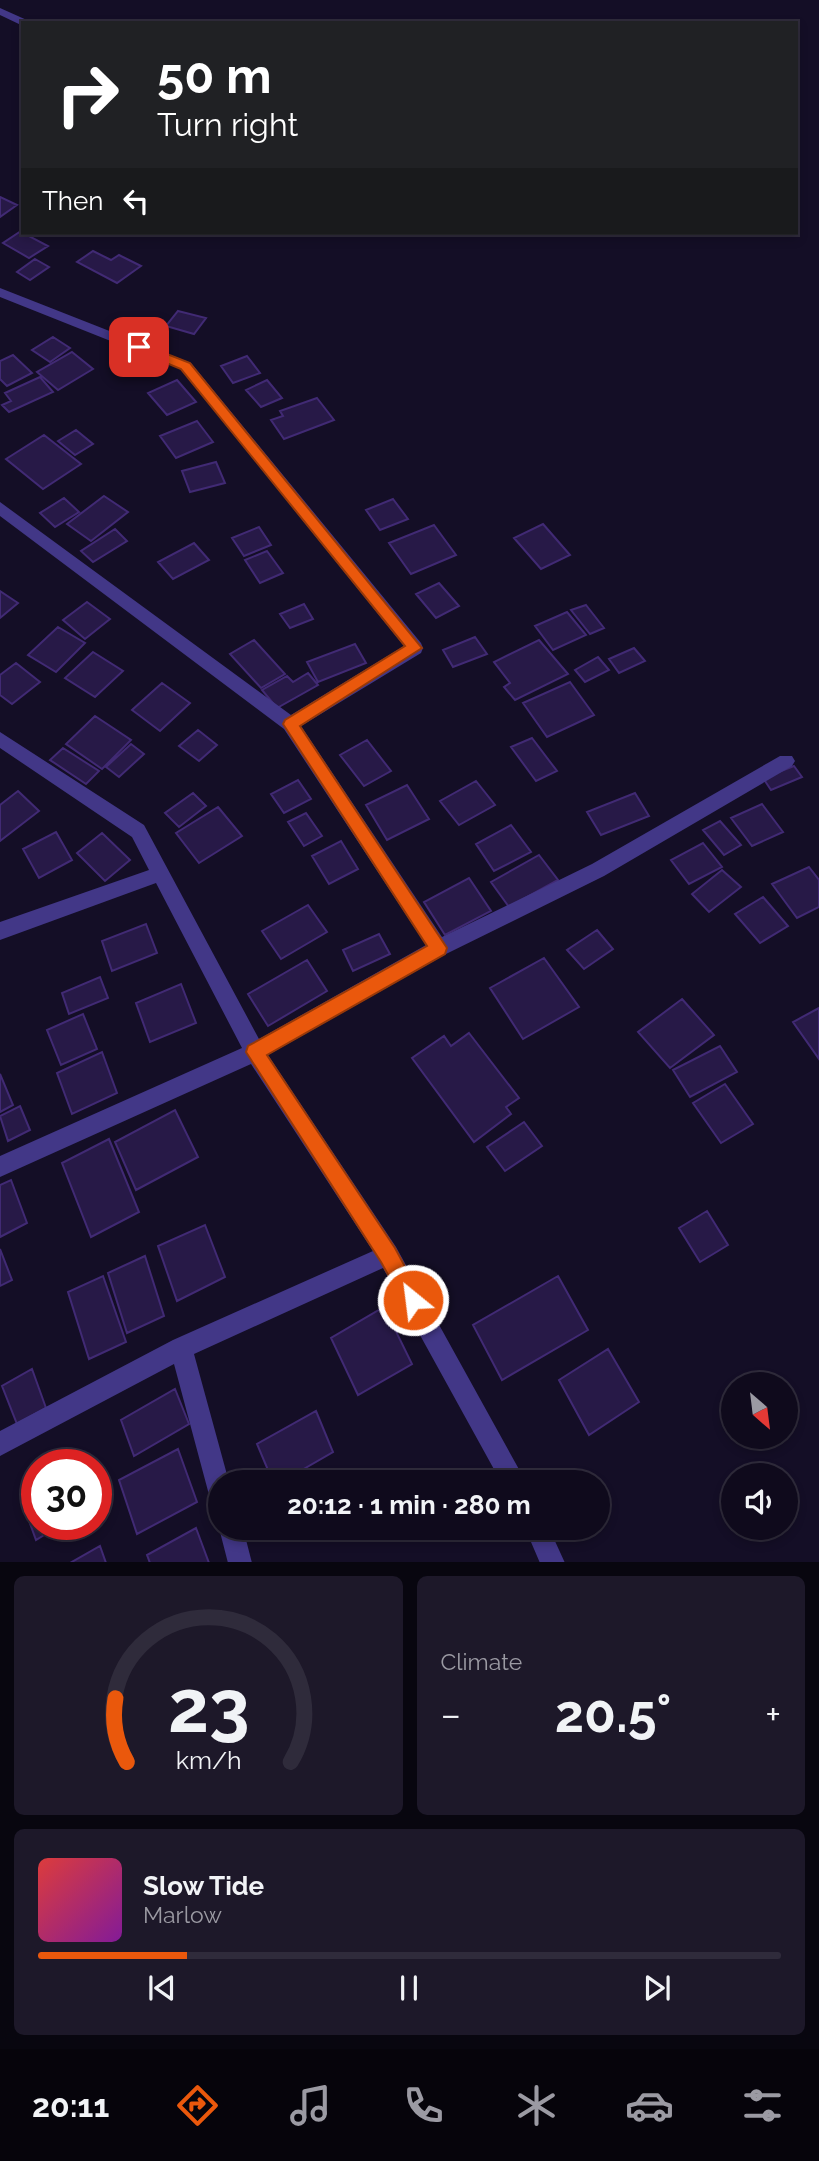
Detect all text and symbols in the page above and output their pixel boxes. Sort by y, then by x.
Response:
text: 50 m [157,47,272,104]
icon: right [42,49,133,140]
text: Turn right [157,106,298,143]
icon: left [117,182,155,220]
text: Then [42,186,103,216]
pin [109,317,169,377]
icon: arrive [120,328,158,366]
position arrow [376,1263,450,1337]
north arrow [721,1372,798,1449]
map controls [721,1372,798,1540]
speed limit sign: 30 [21,1449,112,1540]
button: sound [721,1463,798,1540]
text: 20:12 · 1 min · 280 m [287,1490,531,1520]
text: Climate [441,1648,522,1675]
text: 23 [167,1664,249,1749]
text: 20.5° [555,1683,671,1744]
text: − [441,1692,461,1737]
text: + [765,1692,781,1737]
text: km/h [175,1744,241,1774]
text: Slow Tide [143,1871,264,1901]
text: Marlow [143,1901,222,1928]
icon: previous [143,1969,181,2007]
icon: pause [390,1969,428,2007]
icon: next [638,1969,676,2007]
icon: directions [173,2081,222,2130]
icon: music [286,2081,335,2130]
icon: phone [399,2081,448,2130]
icon: climate [512,2081,561,2130]
icon: car [625,2081,674,2130]
icon: filters [738,2081,787,2130]
text: 20:11 [32,2087,109,2124]

